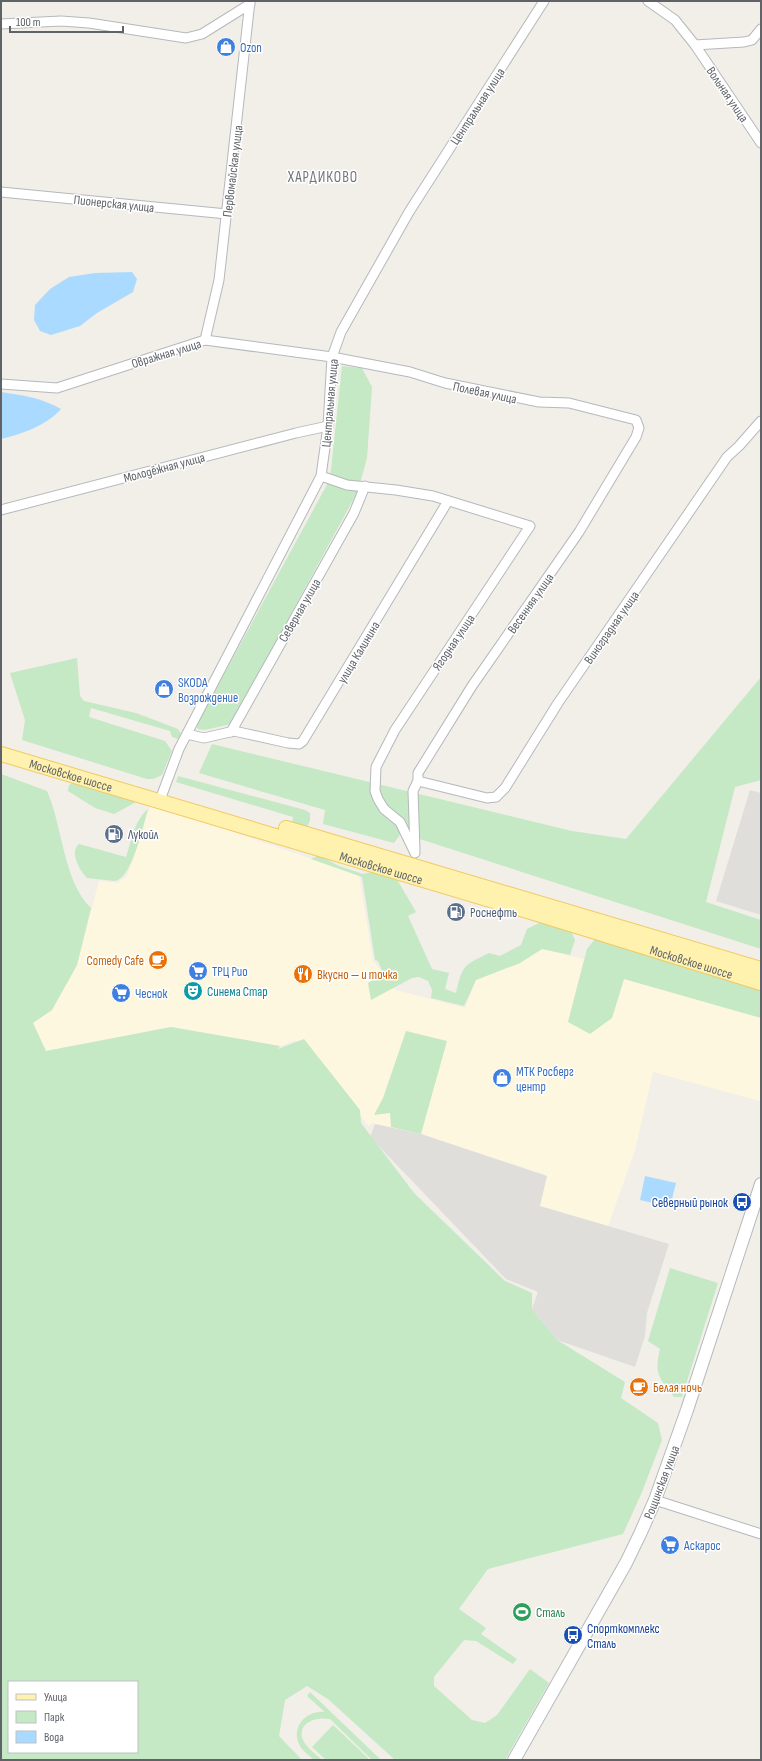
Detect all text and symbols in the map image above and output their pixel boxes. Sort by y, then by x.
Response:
scale bar [10,8,123,34]
text: 100 m [16,15,41,30]
shop icon: Ozon [215,36,237,58]
place label: Ozon [240,40,262,56]
street label: Вольная улица [703,64,752,125]
street label: Центральная улица [447,65,509,148]
street label: Первомайская улица [219,124,247,218]
district label: ХАРДИКОВО [287,168,358,187]
street label: Пионерская улица [73,192,155,216]
street label: Овражная улица [129,336,203,372]
street label: Центральная улица [318,358,342,448]
street label: Полевая улица [451,378,518,408]
street label: Молодёжная улица [122,449,207,487]
street label: Весенняя улица [504,570,557,637]
street label: Северная улица [275,576,324,645]
street label: Виноградная улица [581,588,643,667]
street label: Ягодная улица [429,611,479,674]
street label: улица Калинина [334,619,384,686]
place label: SKODA Возрождение [178,675,238,706]
shop icon: SKODA Возрождение [153,678,175,700]
street label: Московское шоссе [27,756,114,796]
fuel station icon: Лукойл [103,823,125,845]
place label: Лукойл [127,827,159,843]
street label: Московское шоссе [338,849,425,888]
fuel station icon: Роснефть [445,901,467,923]
place label: Роснефть [470,905,517,921]
street label: Московское шоссе [648,942,735,983]
cafe icon: Comedy Cafe [147,949,169,971]
place label: Comedy Cafe [87,953,144,969]
supermarket icon: ТРЦ Рио [187,960,209,982]
restaurant icon: Вкусно — и точка [292,963,314,985]
place label: ТРЦ Рио [212,964,248,980]
place label: Вкусно — и точка [317,967,398,983]
theatre icon: Синема Стар [182,980,204,1002]
supermarket icon: Чеснок [110,982,132,1004]
place label: Синема Стар [207,984,268,1000]
place label: Чеснок [135,986,167,1002]
place label: МТК Росберг центр [516,1064,574,1095]
shop icon: МТК Росберг центр [491,1067,513,1089]
bus stop icon: Северный рынок [731,1191,753,1213]
place label: Северный рынок [652,1195,728,1211]
cafe icon: Белая ночь [628,1376,650,1398]
place label: Белая ночь [653,1380,702,1396]
street label: Рощинская улица [641,1443,683,1521]
supermarket icon: Аскарос [659,1534,681,1556]
place label: Аскарос [683,1538,721,1554]
sports icon: Сталь [511,1601,533,1623]
place label: Сталь [536,1605,565,1621]
place label: Спорткомплекс Сталь [587,1621,660,1652]
bus stop icon: Спорткомплекс Сталь [562,1624,584,1646]
legend [8,1681,138,1753]
text: Улица [44,1690,68,1705]
text: Парк [44,1710,65,1725]
text: Вода [44,1730,64,1745]

